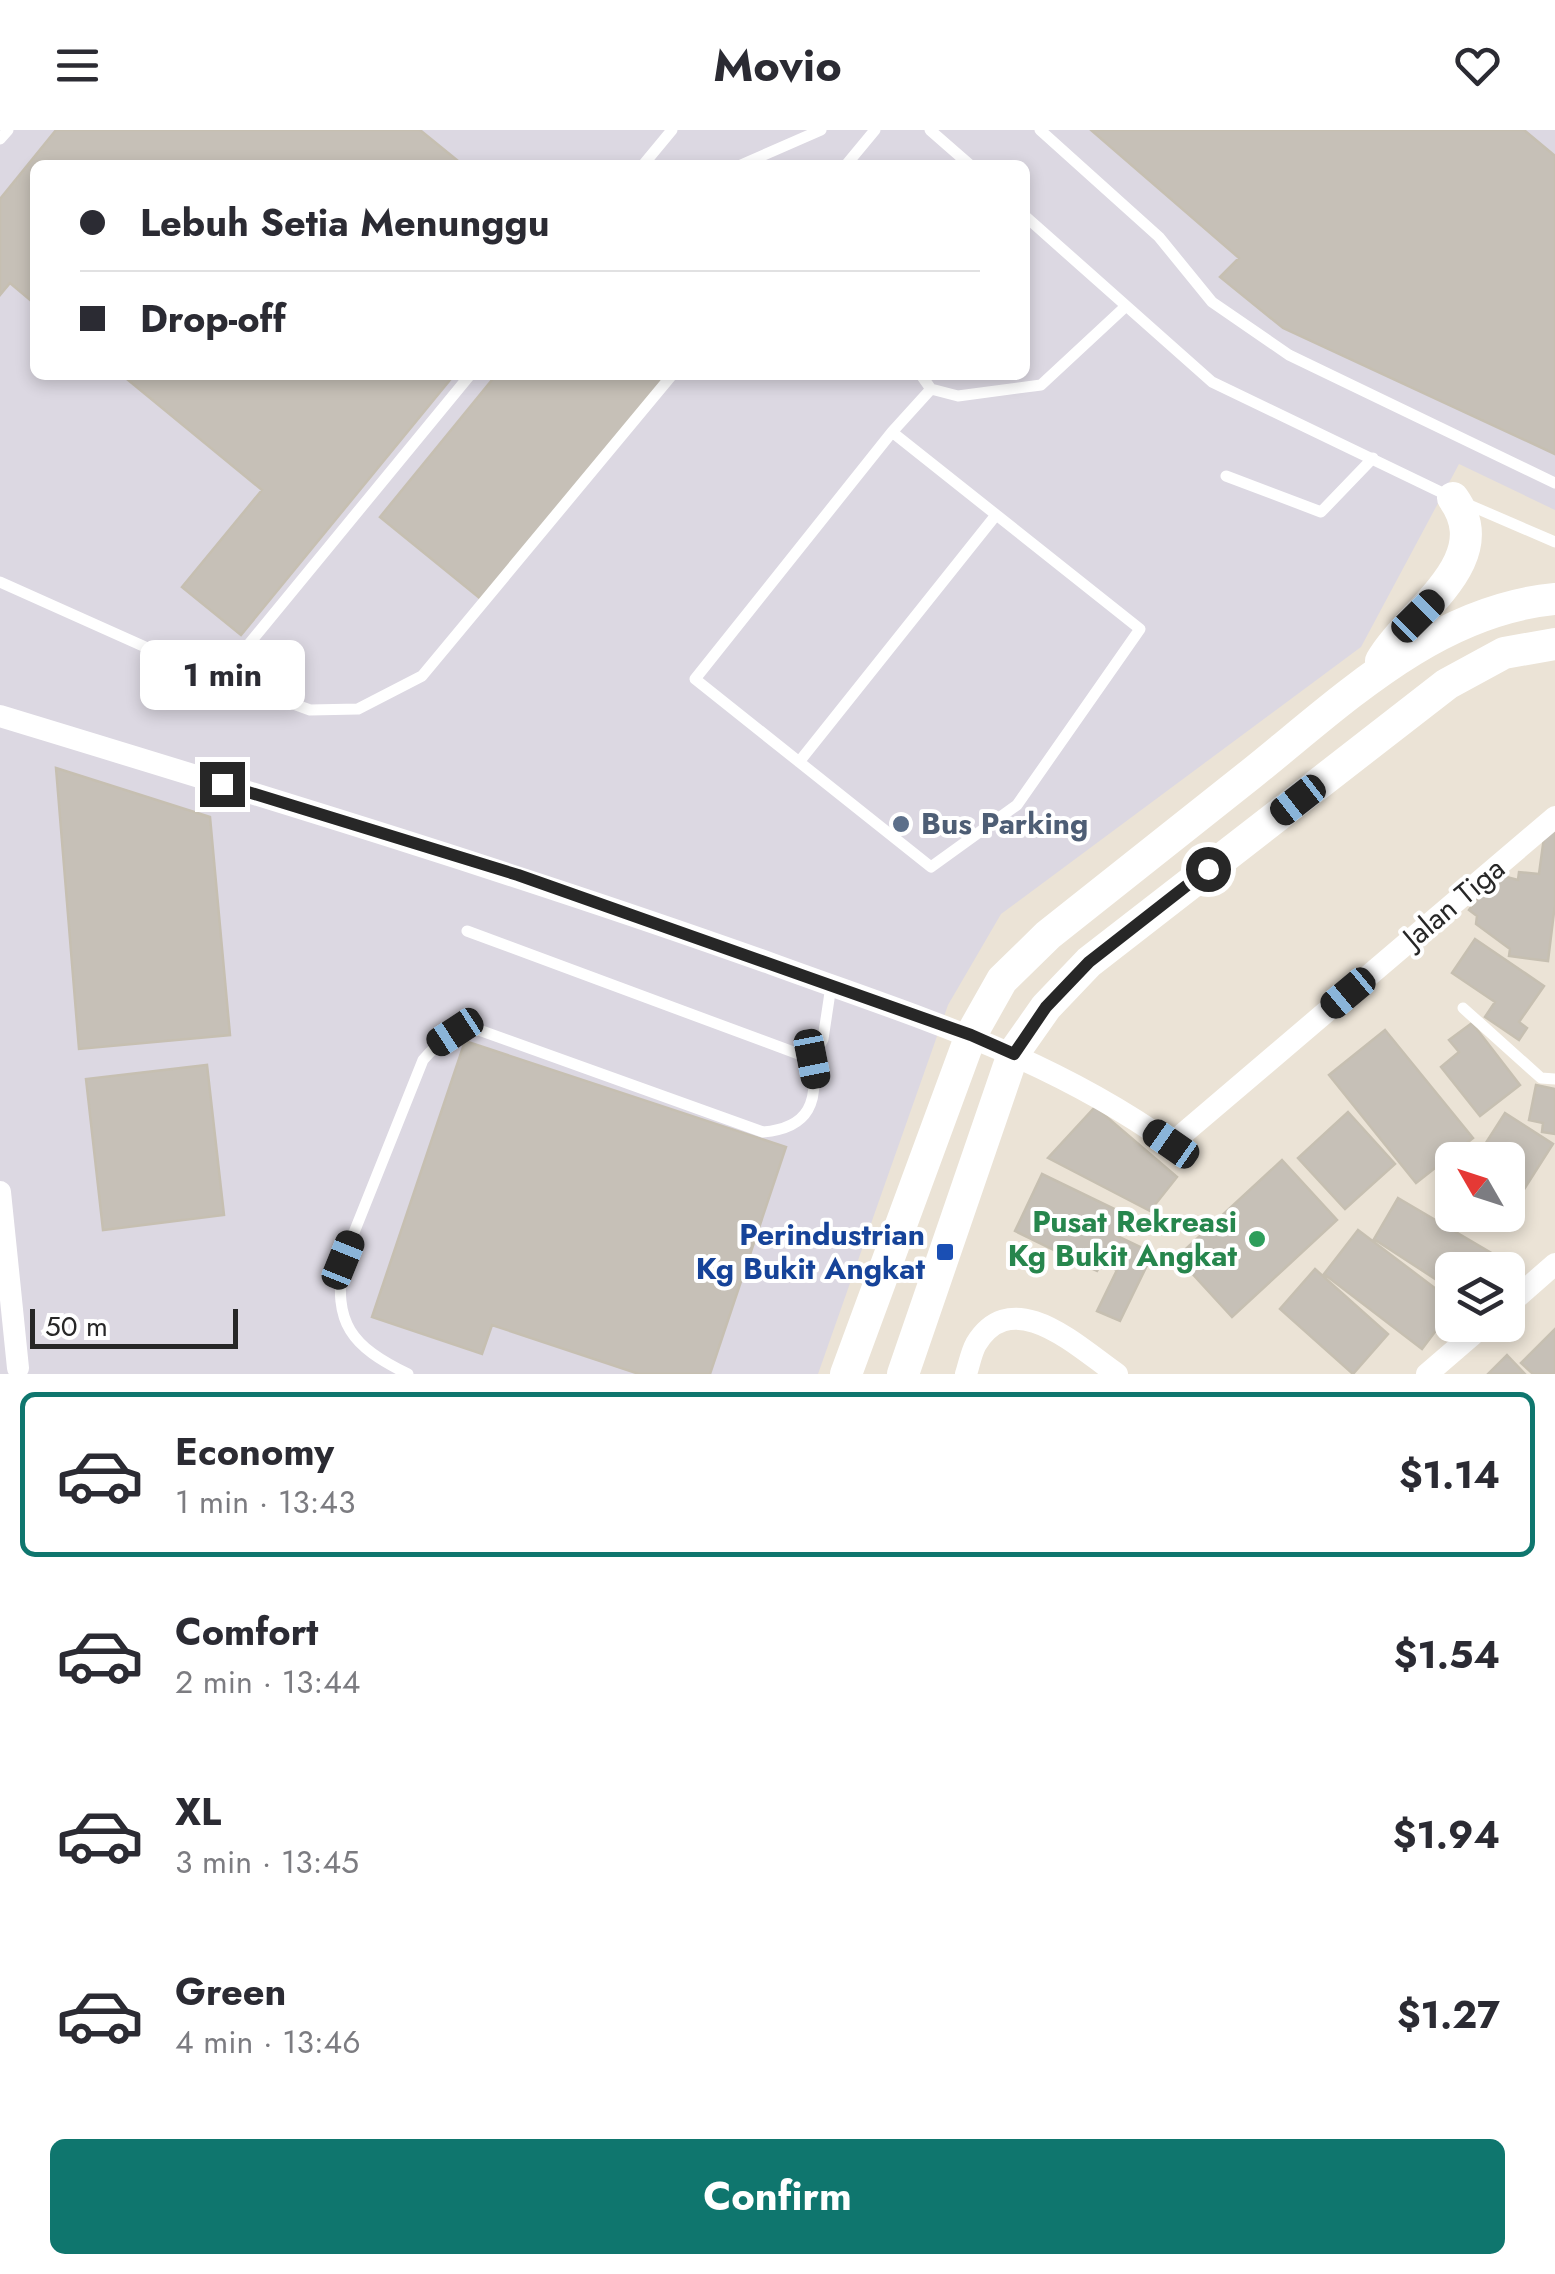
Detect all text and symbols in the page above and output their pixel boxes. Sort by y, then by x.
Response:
text: Movio [713,33,842,98]
icon: menu [50,38,105,93]
icon: heart [1450,38,1505,93]
text: Lebuh Setia Menunggu [140,195,550,250]
text: Drop-off [140,291,286,346]
car [1386,584,1450,648]
callout: 1 min [140,639,304,709]
text: 1 min [183,652,262,698]
route end [200,762,245,807]
car [1265,770,1331,830]
place label: Bus Parking [921,802,1088,845]
marker: Bus Parking [890,813,912,835]
route start [1186,847,1231,892]
street label: Jalan Tiga [1390,847,1514,961]
car [1315,962,1381,1024]
car [422,1003,488,1061]
car [792,1027,832,1091]
car [1138,1115,1204,1173]
north arrow [1435,1142,1525,1232]
map controls [1435,1142,1525,1342]
place label: Pusat Rekreasi Kg Bukit Angkat [1008,1200,1237,1277]
place label: Perindustrian Kg Bukit Angkat [696,1213,925,1290]
car [318,1227,368,1293]
marker: Pusat Rekreasi Kg Bukit Angkat [1246,1228,1268,1250]
marker: Perindustrian Kg Bukit Angkat [934,1241,956,1263]
button: layers [1435,1252,1525,1342]
scale bar [30,1304,238,1348]
text: 50 m [45,1306,108,1347]
text: Economy [175,1424,334,1479]
icon: car [55,1430,145,1520]
text: $1.14 [1399,1447,1500,1502]
text: 1 min · 13:43 [175,1479,355,1525]
text: Comfort [175,1604,318,1659]
icon: car [55,1610,145,1700]
text: $1.54 [1394,1627,1500,1682]
text: 2 min · 13:44 [175,1659,360,1705]
text: XL [175,1784,221,1839]
icon: car [55,1790,145,1880]
text: $1.94 [1393,1807,1500,1862]
text: 3 min · 13:45 [175,1839,359,1885]
text: Green [175,1964,286,2019]
icon: car [55,1970,145,2060]
text: $1.27 [1397,1987,1500,2042]
text: 4 min · 13:46 [175,2019,361,2065]
button: Confirm [50,2139,1505,2254]

